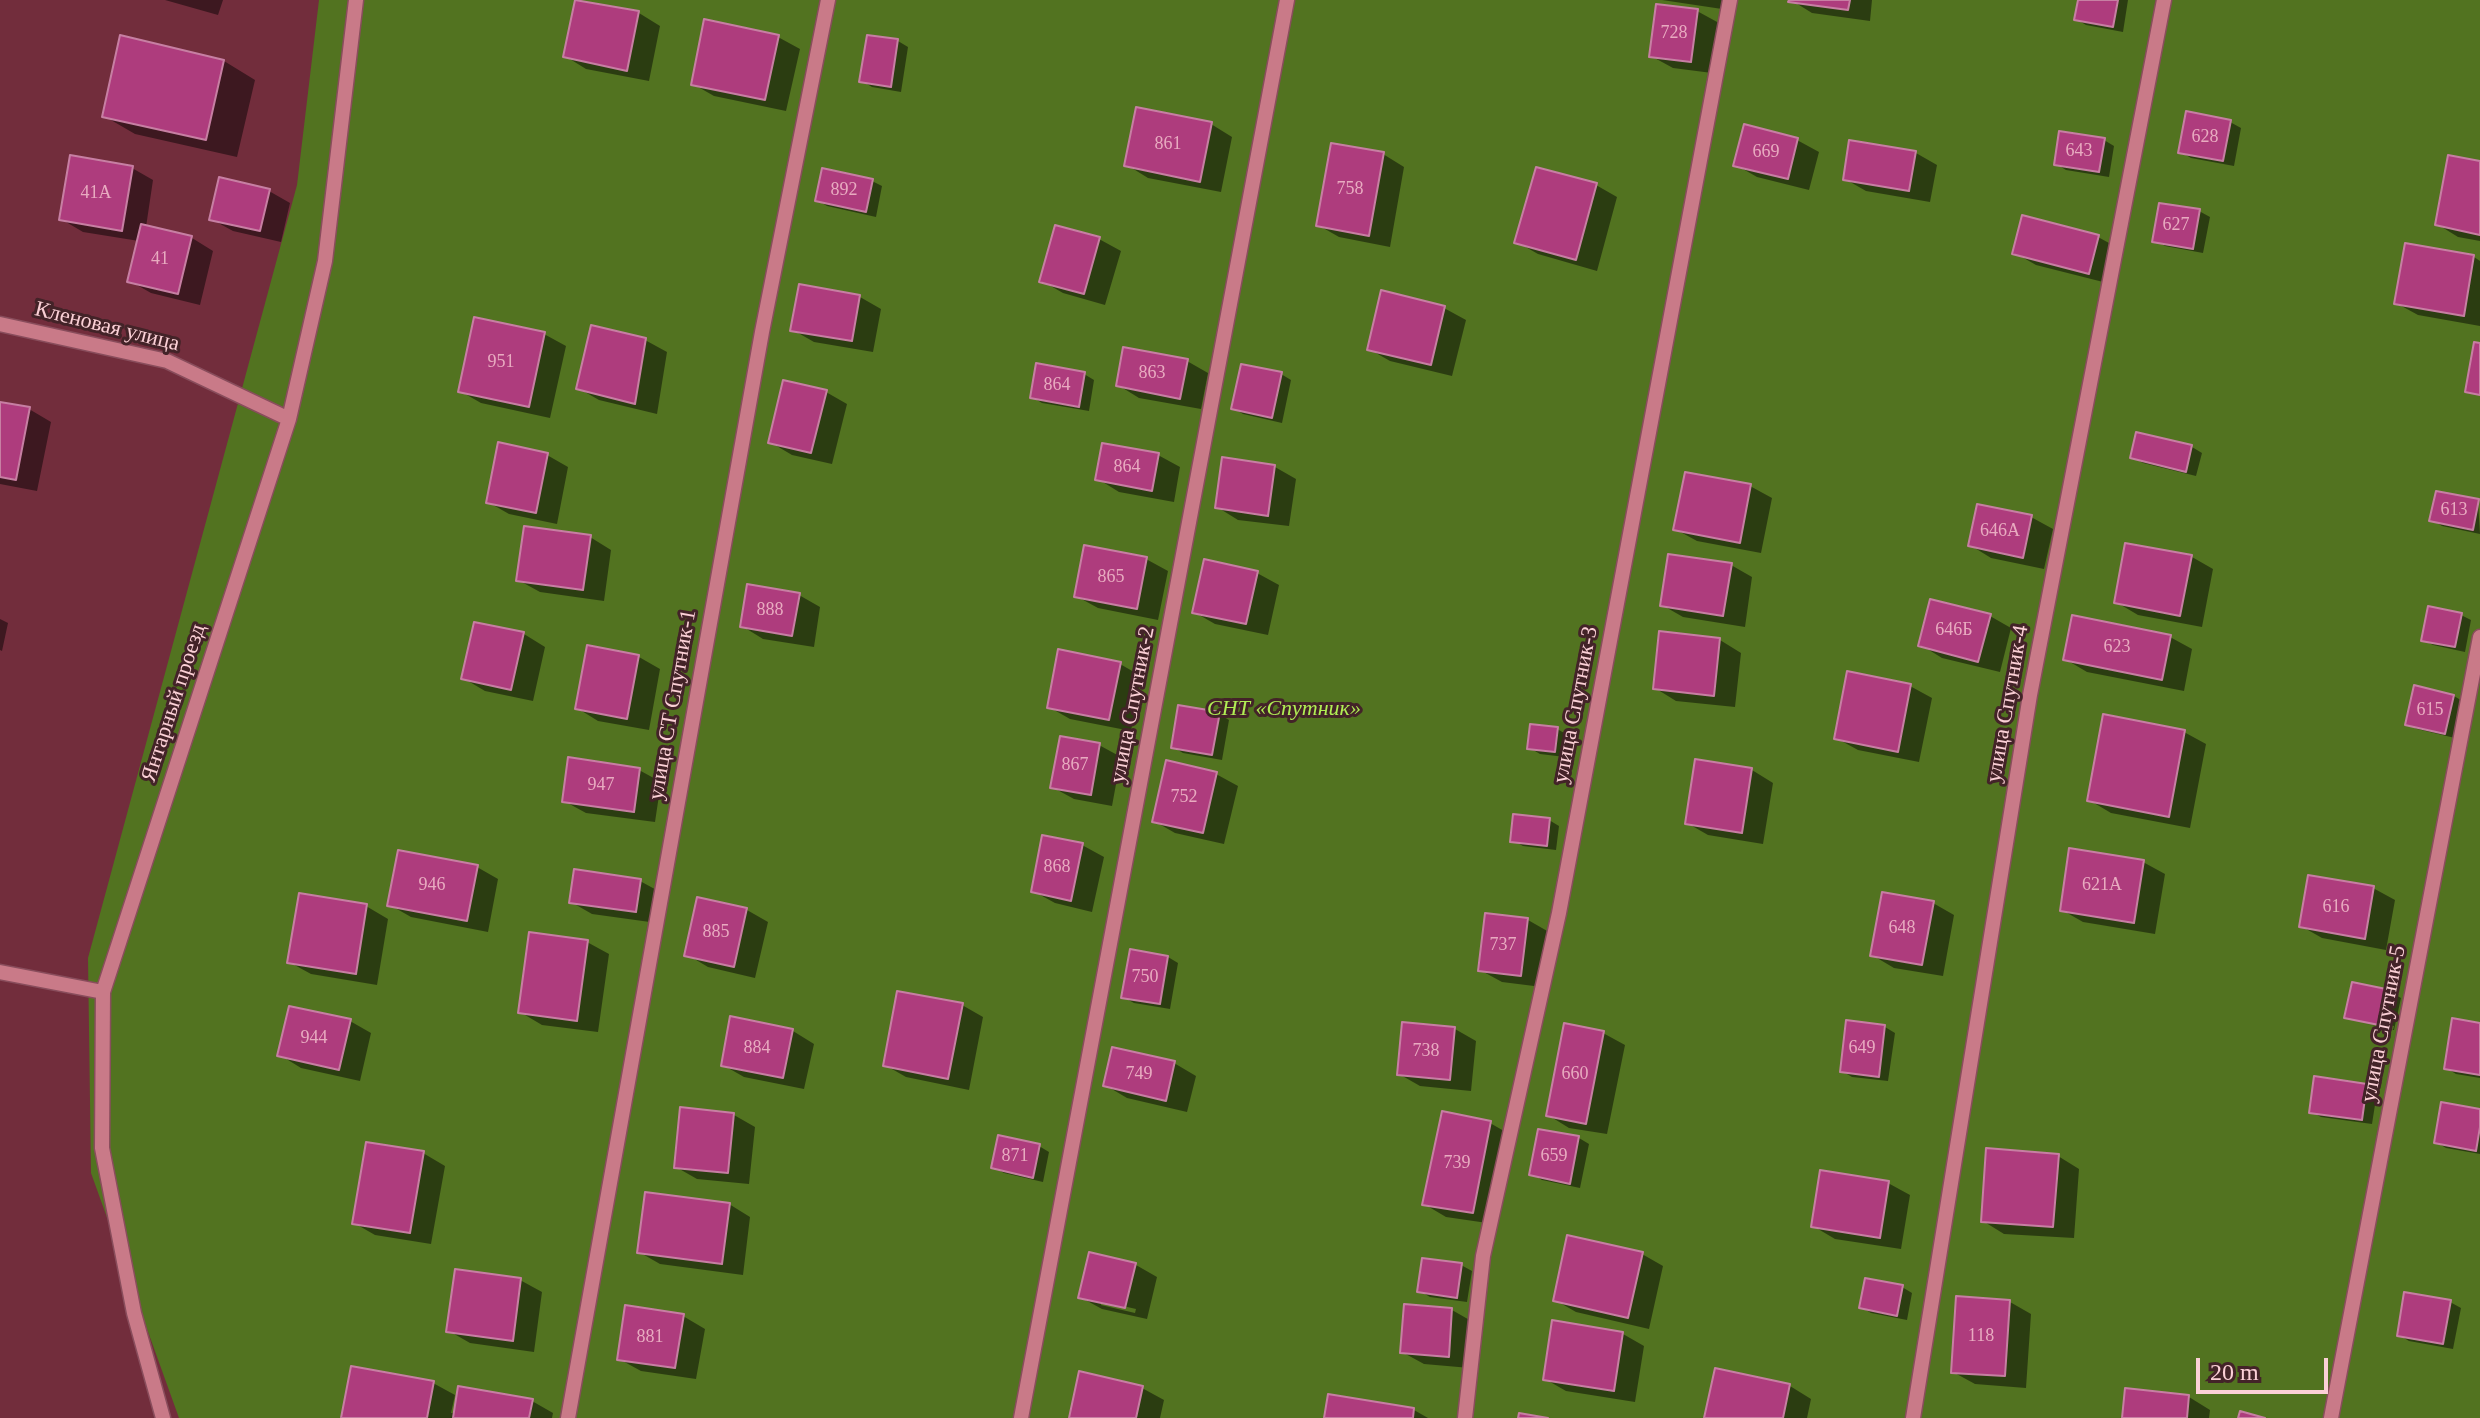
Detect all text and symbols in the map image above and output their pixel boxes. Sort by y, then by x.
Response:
house number: 728 [1660,22,1688,44]
house number: 628 [2192,126,2218,148]
house number: 861 [1154,133,1182,155]
house number: 643 [2066,140,2092,162]
house number: 669 [1752,141,1780,163]
house number: 758 [1336,178,1364,200]
house number: 892 [830,179,858,201]
house number: 41А [81,182,111,204]
house number: 627 [2162,214,2190,236]
house number: 41 [151,248,169,270]
street label: Кленовая улица [32,296,182,358]
house number: 951 [488,351,514,373]
house number: 863 [1138,362,1166,384]
house number: 864 [1044,374,1070,396]
house number: 864 [1114,456,1140,478]
house number: 613 [2440,499,2468,521]
house number: 646А [1980,520,2020,542]
house number: 865 [1098,566,1124,588]
house number: 888 [756,599,784,621]
street label: улица СТ Спутник-1 [643,608,703,802]
house number: 646Б [1935,619,1973,641]
street label: Янтарный проезд [136,621,212,785]
street label: улица Спутник-4 [1981,623,2035,785]
street label: улица Спутник-2 [1105,624,1161,786]
street label: улица Спутник-3 [1548,624,1604,786]
house number: 623 [2104,636,2130,658]
park label: СНТ «Спутник» [1207,696,1361,722]
house number: 615 [2416,699,2444,721]
house number: 867 [1062,754,1088,776]
house number: 947 [588,774,614,796]
house number: 752 [1170,786,1198,808]
house number: 868 [1044,856,1070,878]
house number: 946 [418,874,446,896]
house number: 621А [2082,874,2122,896]
house number: 616 [2322,896,2350,918]
house number: 648 [1888,917,1916,939]
house number: 885 [702,921,730,943]
house number: 737 [1490,934,1516,956]
street label: улица Спутник-5 [2356,943,2412,1105]
house number: 750 [1132,966,1158,988]
house number: 944 [300,1027,328,1049]
house number: 884 [744,1037,770,1059]
house number: 649 [1848,1037,1876,1059]
house number: 738 [1412,1040,1440,1062]
house number: 749 [1126,1063,1152,1085]
house number: 660 [1562,1063,1588,1085]
house number: 871 [1002,1145,1028,1167]
house number: 659 [1540,1145,1568,1167]
house number: 739 [1444,1152,1470,1174]
house number: 118 [1968,1325,1994,1347]
house number: 881 [636,1326,664,1348]
scale bar [2200,1342,2332,1392]
text: 20 m [2210,1359,2259,1385]

